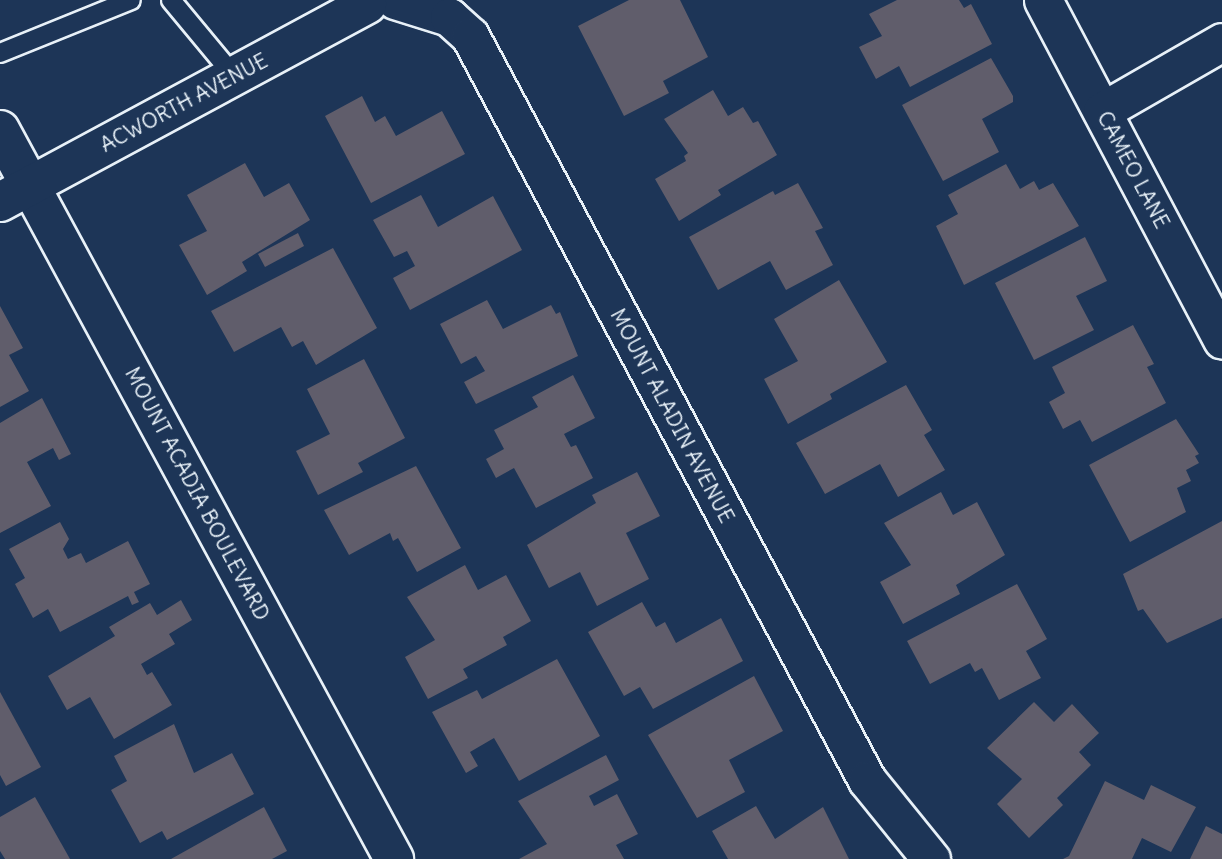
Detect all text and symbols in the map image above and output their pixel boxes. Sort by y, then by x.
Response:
street label: ACWORTH AVENUE [96,48,272,158]
street label: CAMEO LANE [1091,107,1175,233]
street label: MOUNT ALADIN AVENUE [605,304,739,528]
street label: MOUNT ACADIA BOULEVARD [119,363,275,625]

